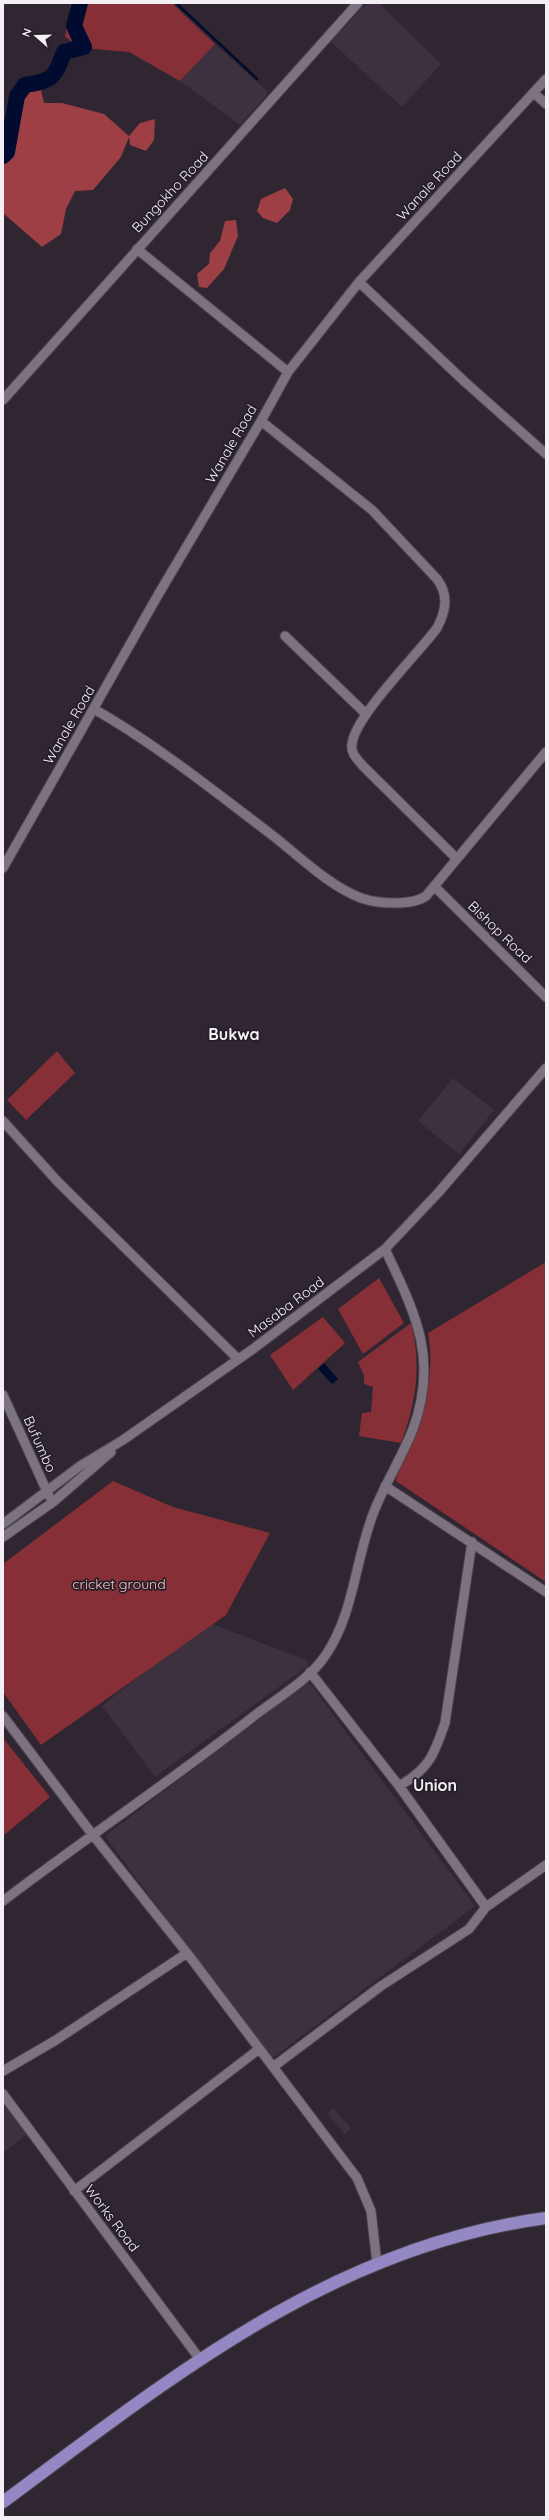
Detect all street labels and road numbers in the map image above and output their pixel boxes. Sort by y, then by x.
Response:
street label: Bungokho Road [128,148,212,236]
street label: Wanale Road [392,148,466,224]
street label: Wanale Road [201,401,261,487]
street label: Wanale Road [39,682,99,768]
street label: Bishop Road [464,897,536,967]
street label: Masaba Road [244,1273,328,1341]
street label: Bufumbo [20,1413,60,1475]
street label: Works Road [81,2181,143,2255]

